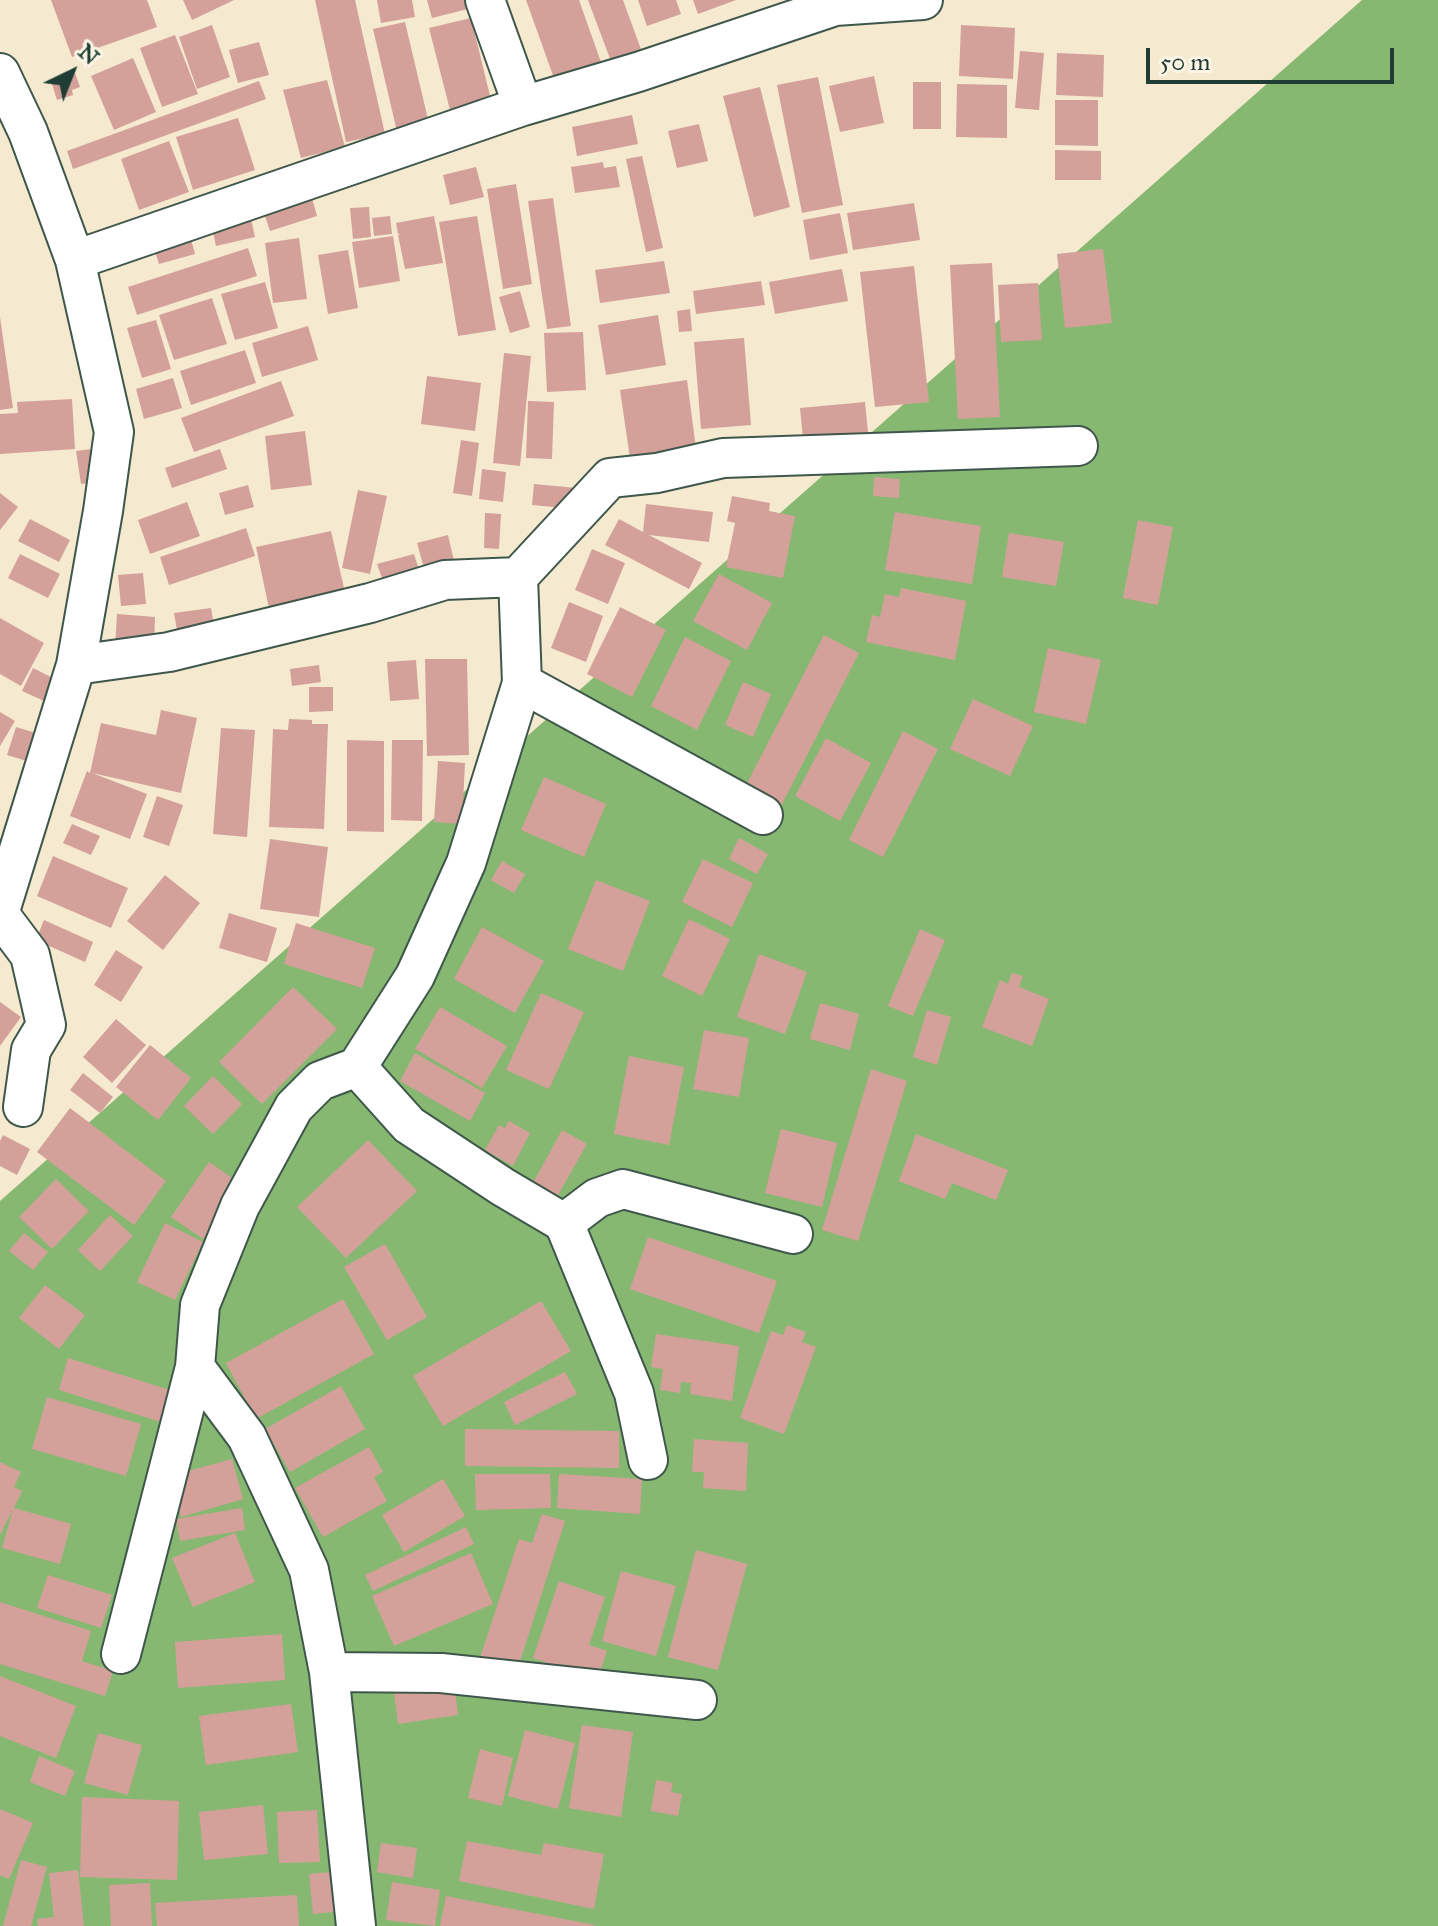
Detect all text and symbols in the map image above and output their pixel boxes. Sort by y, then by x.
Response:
north arrow [32,32,112,112]
scale bar [1150,32,1398,82]
text: N [73,38,105,70]
text: 50 m [1160,47,1210,77]

